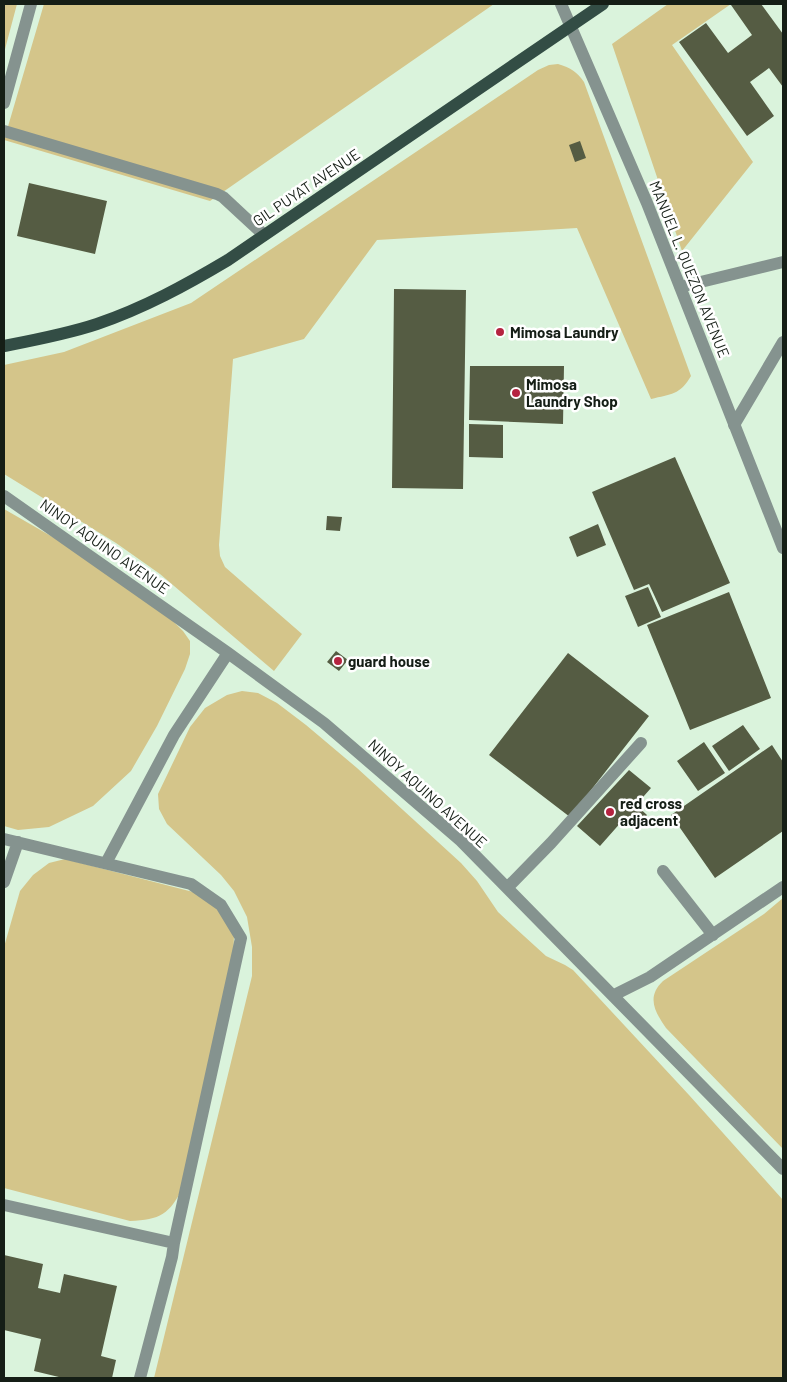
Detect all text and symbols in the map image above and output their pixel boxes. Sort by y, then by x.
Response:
street label: GIL PUYAT AVENUE [249,145,363,229]
street label: MANUEL L. QUEZON AVENUE [646,178,734,360]
place label: Mimosa Laundry [510,323,619,341]
marker: Mimosa Laundry [494,326,506,338]
place label: Mimosa Laundry Shop [526,375,618,410]
marker: Mimosa Laundry Shop [510,387,522,399]
street label: NINOY AQUINO AVENUE [37,495,173,597]
place label: guard house [348,652,430,670]
marker: guard house [332,655,344,667]
street label: NINOY AQUINO AVENUE [365,735,491,851]
place label: red cross adjacent [620,794,683,829]
marker: red cross adjacent [604,806,616,818]

